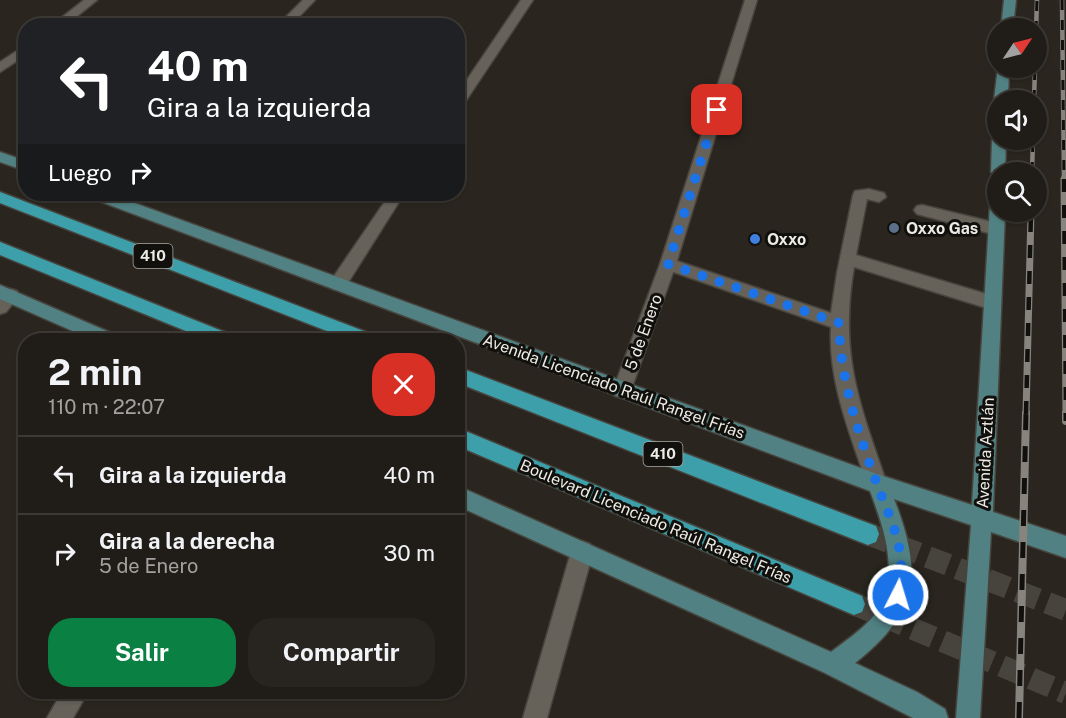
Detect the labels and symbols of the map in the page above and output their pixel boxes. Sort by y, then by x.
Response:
north arrow [987,18,1047,78]
pin [691,84,742,135]
place label: Oxxo Gas [906,219,978,238]
marker: Oxxo Gas [887,221,901,235]
place label: Oxxo [767,230,806,249]
marker: Oxxo [748,232,762,246]
road number: 410 [134,244,172,268]
street label: 5 de Enero [621,292,666,373]
street label: Avenida Licenciado Raúl Rangel Frías [480,330,747,443]
street label: Avenida Aztlán [973,397,998,509]
road number: 410 [644,442,682,466]
street label: Boulevard Licenciado Raúl Rangel Frías [517,455,794,587]
position arrow [866,563,930,627]

